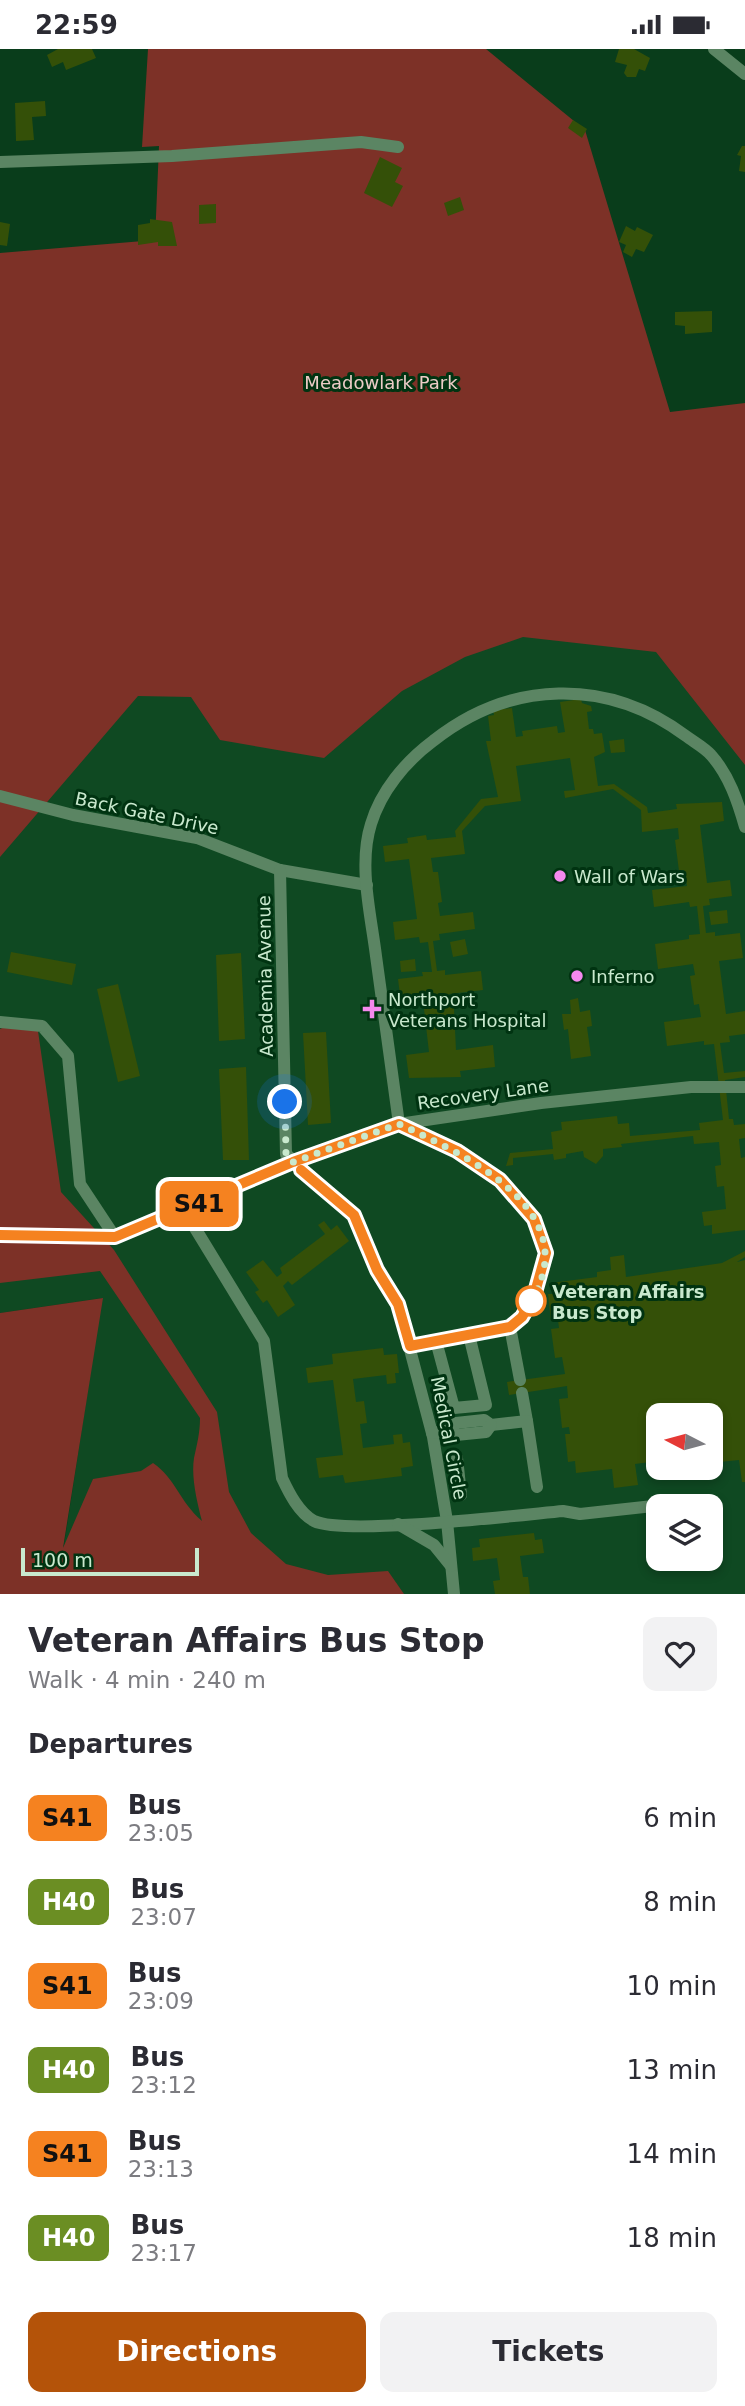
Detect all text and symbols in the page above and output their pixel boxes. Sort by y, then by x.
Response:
text: 22:59 [35,10,118,40]
park label: Meadowlark Park [304,372,458,393]
street label: Back Gate Drive [73,788,221,838]
place label: Wall of Wars [574,866,685,887]
marker: Wall of Wars [552,868,568,884]
street label: Academia Avenue [253,895,277,1057]
place label: Inferno [591,966,655,987]
marker: Inferno [569,968,585,984]
place label: Northport Veterans Hospital [388,989,547,1031]
marker: Northport Veterans Hospital [362,999,382,1019]
street label: Recovery Lane [416,1074,550,1114]
your location [267,1084,302,1119]
line badge: S41 [159,1181,239,1227]
text: S41 [174,1190,224,1218]
place label: Veteran Affairs Bus Stop [552,1281,705,1323]
marker: Veteran Affairs Bus Stop [516,1286,546,1316]
street label: Medical Circle [427,1375,471,1501]
north arrow [646,1403,723,1481]
map controls [646,1403,723,1571]
button: layers [646,1494,723,1571]
scale bar [21,1545,200,1577]
text: 100 m [32,1549,93,1571]
button: heart [643,1617,717,1691]
text: Veteran Affairs Bus Stop [28,1621,485,1660]
text: Walk · 4 min · 240 m [28,1667,266,1693]
text: Departures [28,1729,193,1759]
text: Bus [128,1790,182,1820]
text: 6 min [643,1803,717,1833]
text: S41 [42,1804,93,1832]
text: 23:05 [128,1820,194,1846]
text: Bus [130,1874,184,1904]
text: 8 min [643,1887,717,1917]
text: H40 [42,1888,95,1916]
text: 23:07 [130,1904,197,1930]
text: Bus [128,1958,182,1988]
text: 10 min [627,1971,717,2001]
text: S41 [42,1972,93,2000]
text: 23:09 [128,1988,194,2014]
text: Bus [130,2042,184,2072]
text: 13 min [627,2055,717,2085]
text: H40 [42,2056,95,2084]
text: 23:12 [130,2072,197,2098]
text: Bus [128,2126,182,2156]
text: 14 min [627,2139,717,2169]
text: S41 [42,2140,93,2168]
text: 23:13 [128,2156,194,2182]
text: Bus [130,2210,184,2240]
text: 18 min [627,2223,717,2253]
text: H40 [42,2224,95,2252]
text: 23:17 [130,2240,197,2266]
button: Directions [28,2312,366,2392]
button: Tickets [380,2312,717,2392]

